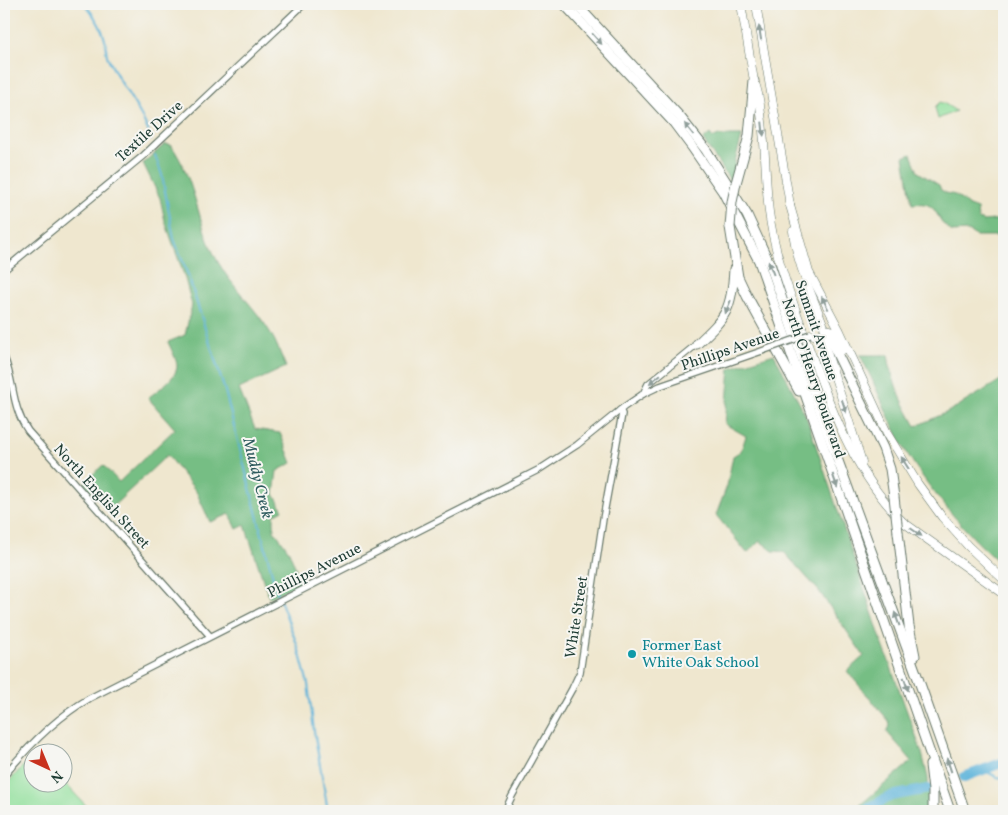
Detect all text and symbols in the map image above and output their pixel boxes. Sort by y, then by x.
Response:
one-way arrow [756,25,764,41]
one-way arrow [591,33,603,45]
street label: Textile Drive [112,96,188,168]
one-way arrow [759,121,767,137]
one-way arrow [684,123,695,136]
one-way arrow [767,261,774,276]
street label: Summit Avenue [789,277,843,384]
one-way arrow [821,295,829,310]
street label: North O'Henry Boulevard [775,296,850,461]
one-way arrow [724,300,732,315]
street label: Phillips Avenue [678,324,782,377]
one-way arrow [648,374,661,385]
one-way arrow [841,399,849,414]
water label: Muddy Creek [236,435,278,522]
street label: North English Street [48,440,154,554]
one-way arrow [901,457,910,470]
one-way arrow [831,474,839,489]
one-way arrow [910,527,923,537]
street label: Phillips Avenue [264,539,365,604]
street label: White Street [561,575,594,660]
one-way arrow [893,611,901,626]
place label: Former East White Oak School [642,636,759,674]
marker: Former East White Oak School [626,648,638,660]
one-way arrow [903,676,910,691]
north arrow [22,742,72,792]
one-way arrow [945,757,953,772]
text: N [46,766,66,787]

